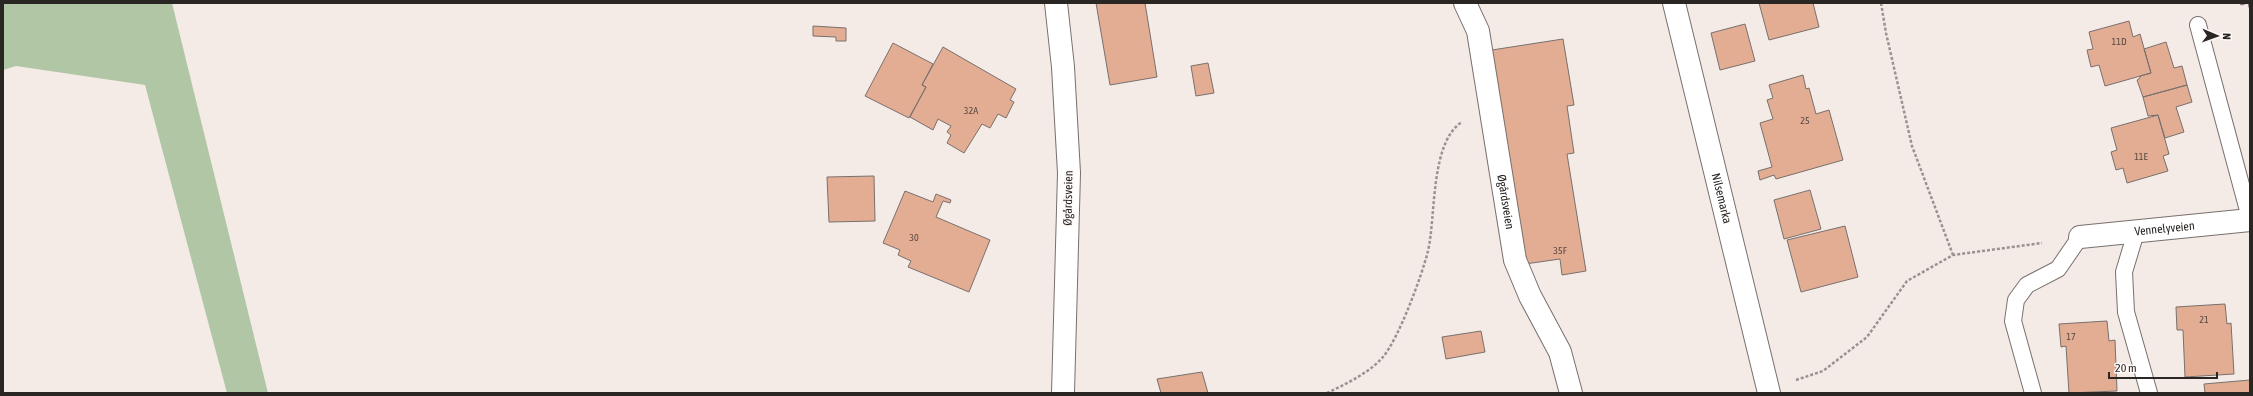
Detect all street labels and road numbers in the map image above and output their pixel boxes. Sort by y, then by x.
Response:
street label: Øgårdsveien [1061,170,1075,226]
street label: Nilsemarka [1709,172,1734,225]
street label: Øgårdsveien [1494,173,1517,230]
street label: Vennelyveien [2134,219,2195,239]

